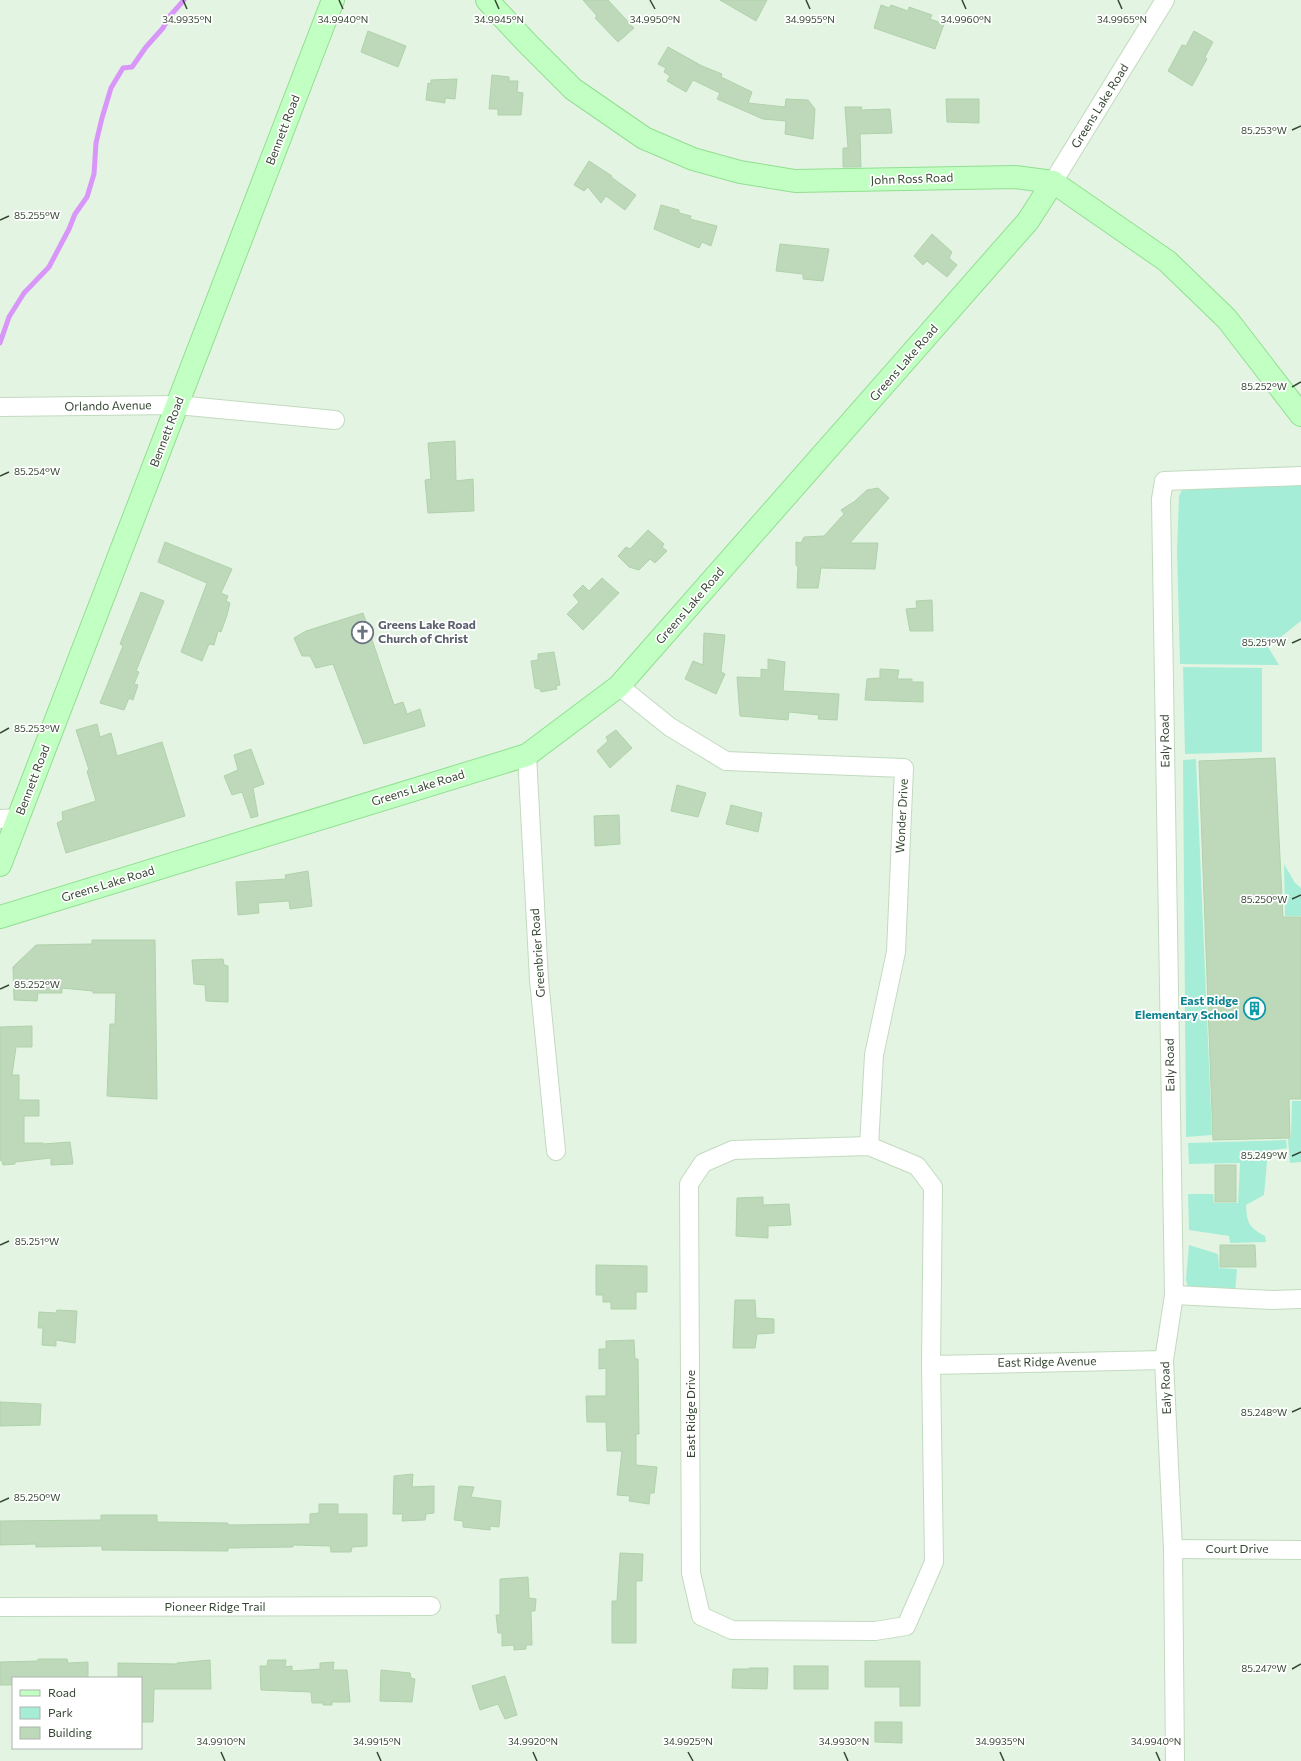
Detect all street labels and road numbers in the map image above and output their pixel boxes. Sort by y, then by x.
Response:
street label: Greens Lake Road [1068,61,1131,150]
street label: Bennett Road [262,92,302,167]
street label: John Ross Road [870,170,954,187]
street label: Greens Lake Road [866,321,940,403]
street label: Bennett Road [146,394,186,469]
street label: Orlando Avenue [64,397,152,413]
street label: Greens Lake Road [652,564,726,646]
street label: Ealy Road [1157,714,1171,768]
street label: Bennett Road [12,742,52,817]
street label: Greens Lake Road [369,766,466,808]
street label: Wonder Drive [892,778,910,854]
street label: Greens Lake Road [59,862,156,904]
street label: Greenbrier Road [527,908,547,998]
street label: Ealy Road [1162,1038,1176,1092]
street label: East Ridge Avenue [997,1353,1097,1369]
street label: Ealy Road [1157,1361,1173,1415]
street label: East Ridge Drive [683,1370,697,1458]
street label: Court Drive [1205,1541,1269,1555]
street label: Pioneer Ridge Trail [164,1599,266,1613]

